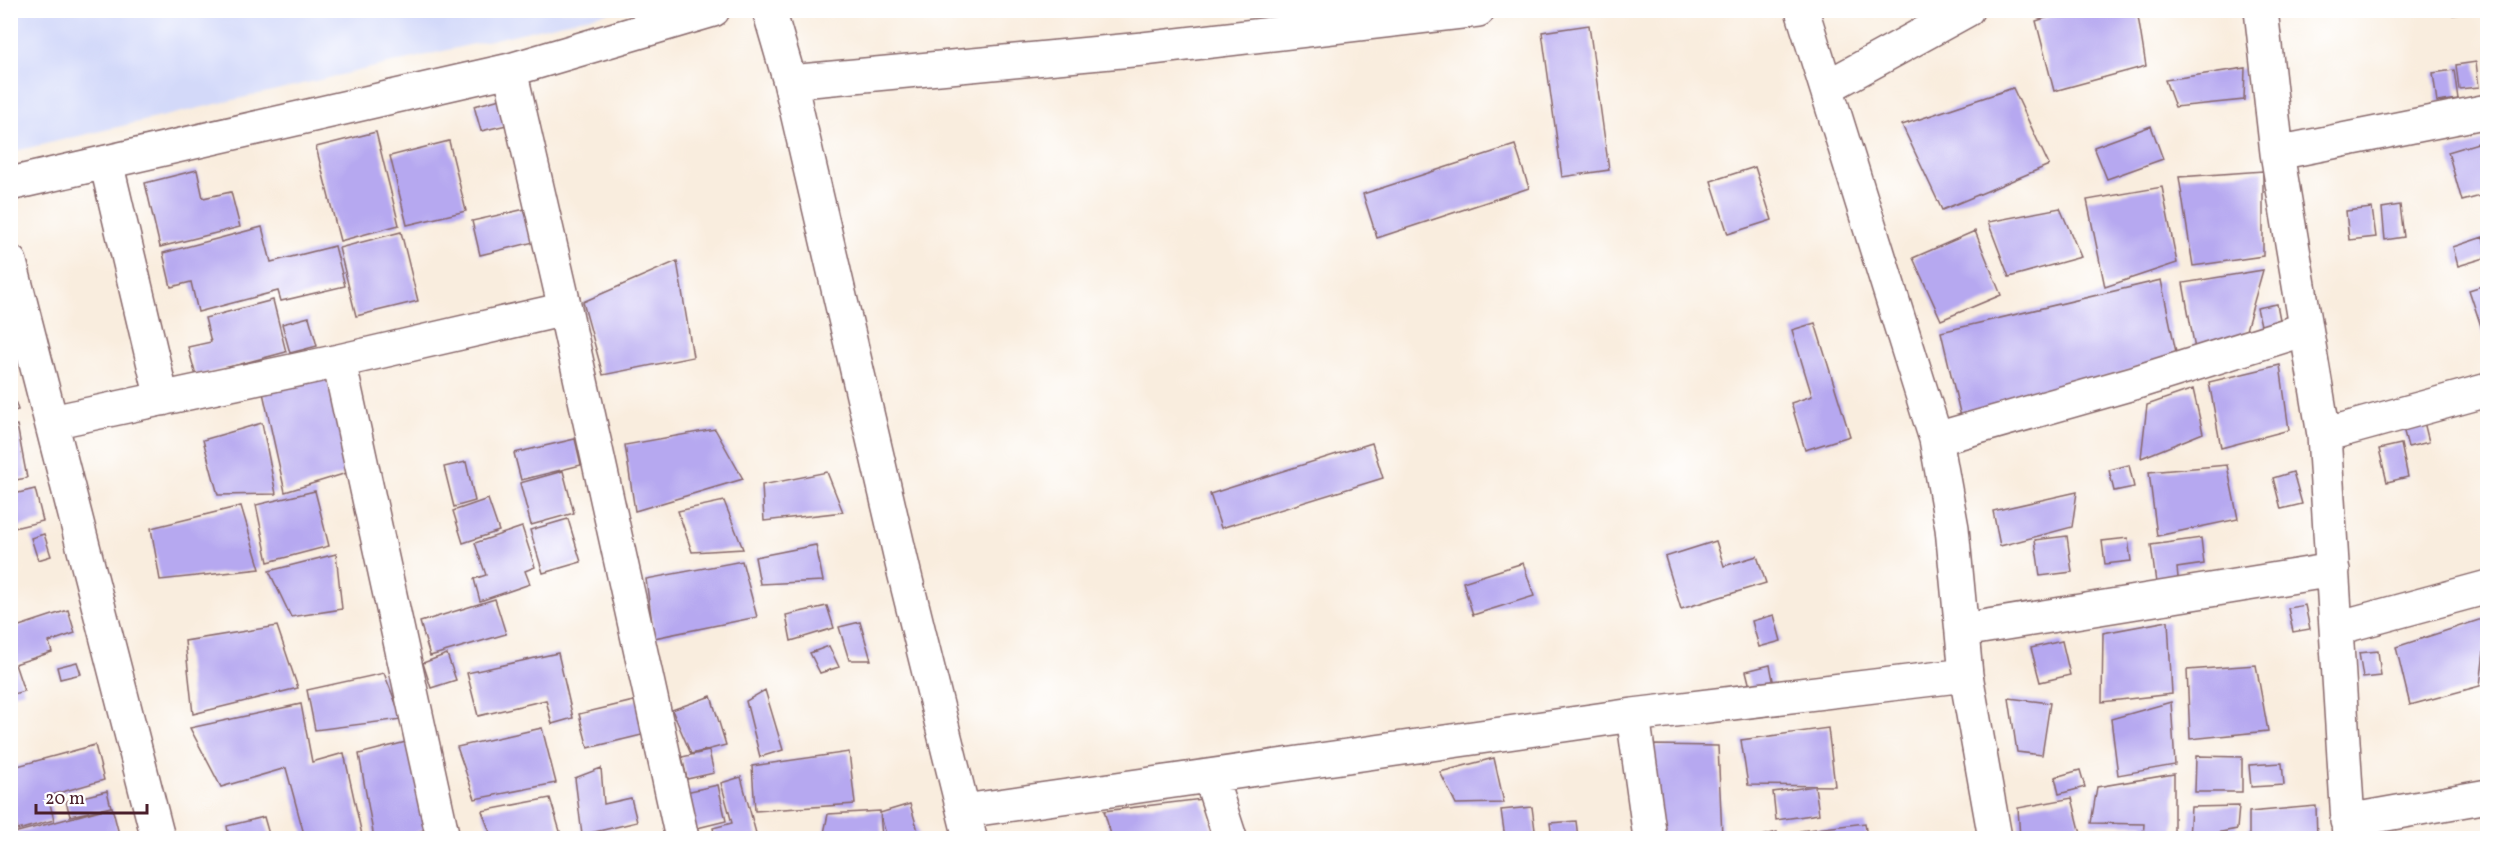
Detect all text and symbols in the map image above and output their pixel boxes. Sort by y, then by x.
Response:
scale bar [36,777,147,815]
text: 20 m [45,787,85,812]

